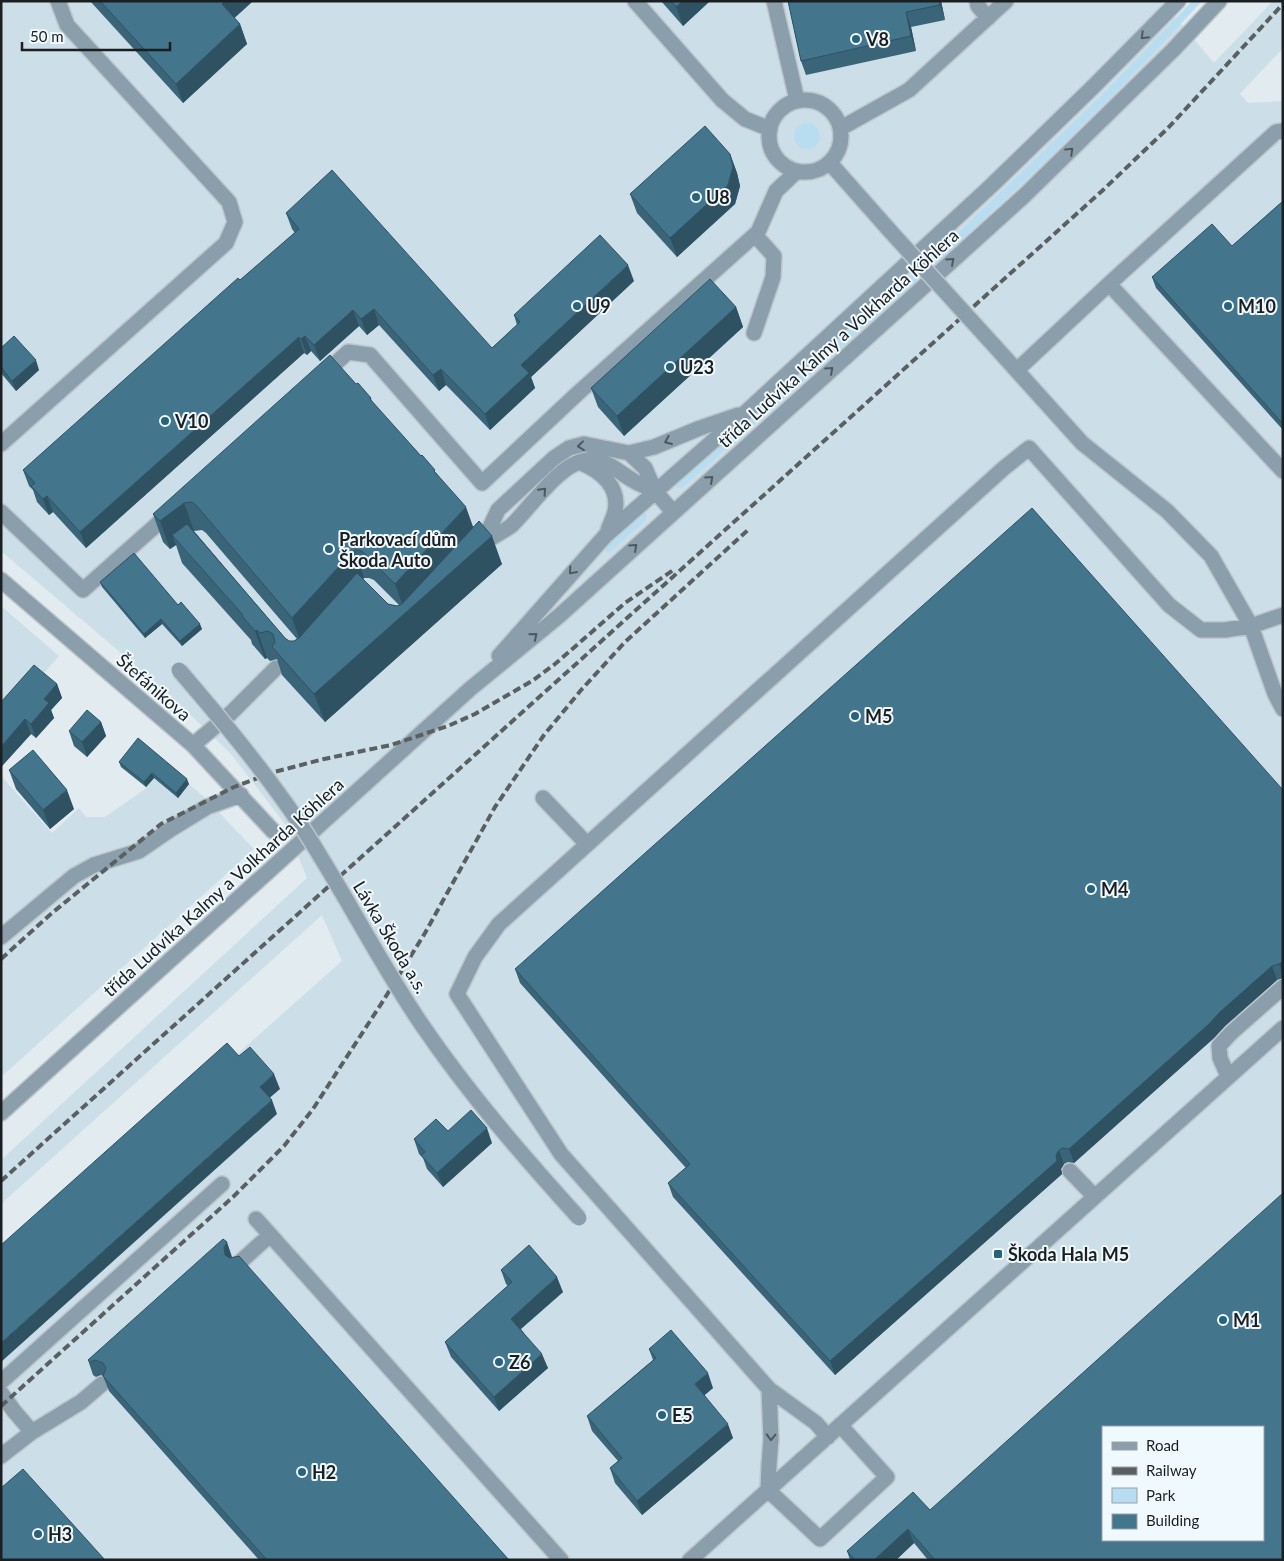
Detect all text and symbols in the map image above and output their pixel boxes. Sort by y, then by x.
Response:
scale bar [22,20,170,52]
text: 50 m [30,27,64,45]
place label: V8 [865,28,889,50]
one-way arrow [1140,30,1149,39]
marker: V8 [850,33,862,45]
one-way arrow [1064,148,1073,157]
place label: U8 [706,186,730,208]
marker: U8 [690,191,702,203]
street label: třída Ludvíka Kalmy a Volkharda Köhlera [713,224,963,452]
one-way arrow [946,258,955,267]
place label: U9 [587,295,611,317]
place label: M10 [1238,295,1276,317]
marker: U9 [571,300,583,312]
marker: M10 [1222,300,1234,312]
place label: U23 [680,356,714,378]
marker: U23 [664,361,676,373]
one-way arrow [825,367,834,376]
place label: V10 [174,410,208,432]
marker: V10 [159,415,171,427]
one-way arrow [664,435,673,445]
one-way arrow [576,440,584,451]
one-way arrow [704,476,713,485]
one-way arrow [537,488,546,497]
place label: Parkovací dům Škoda Auto [339,528,456,571]
marker: Parkovací dům Škoda Auto [323,543,335,555]
one-way arrow [628,544,637,553]
one-way arrow [569,566,578,575]
one-way arrow [529,633,538,642]
street label: Štefánikova [112,649,196,725]
place label: M5 [865,705,892,727]
marker: M5 [849,710,861,722]
street label: třída Ludvíka Kalmy a Volkharda Köhlera [98,773,348,1001]
street label: Lávka Škoda a.s. [349,877,433,997]
place label: M4 [1101,878,1128,900]
marker: M4 [1085,883,1097,895]
place label: Škoda Hala M5 [1008,1243,1129,1265]
marker: Škoda Hala M5 [992,1248,1004,1260]
place label: M1 [1233,1309,1260,1331]
marker: M1 [1217,1314,1229,1326]
place label: Z6 [509,1351,530,1373]
marker: Z6 [493,1356,505,1368]
place label: E5 [672,1404,693,1426]
marker: E5 [656,1409,668,1421]
legend [1102,1426,1264,1541]
one-way arrow [766,1434,776,1441]
text: Road [1146,1436,1179,1454]
place label: H2 [312,1461,336,1483]
text: Railway [1146,1461,1197,1479]
marker: H2 [296,1466,308,1478]
text: Park [1146,1486,1176,1504]
text: Building [1146,1511,1199,1529]
place label: H3 [48,1523,72,1545]
marker: H3 [32,1528,44,1540]

